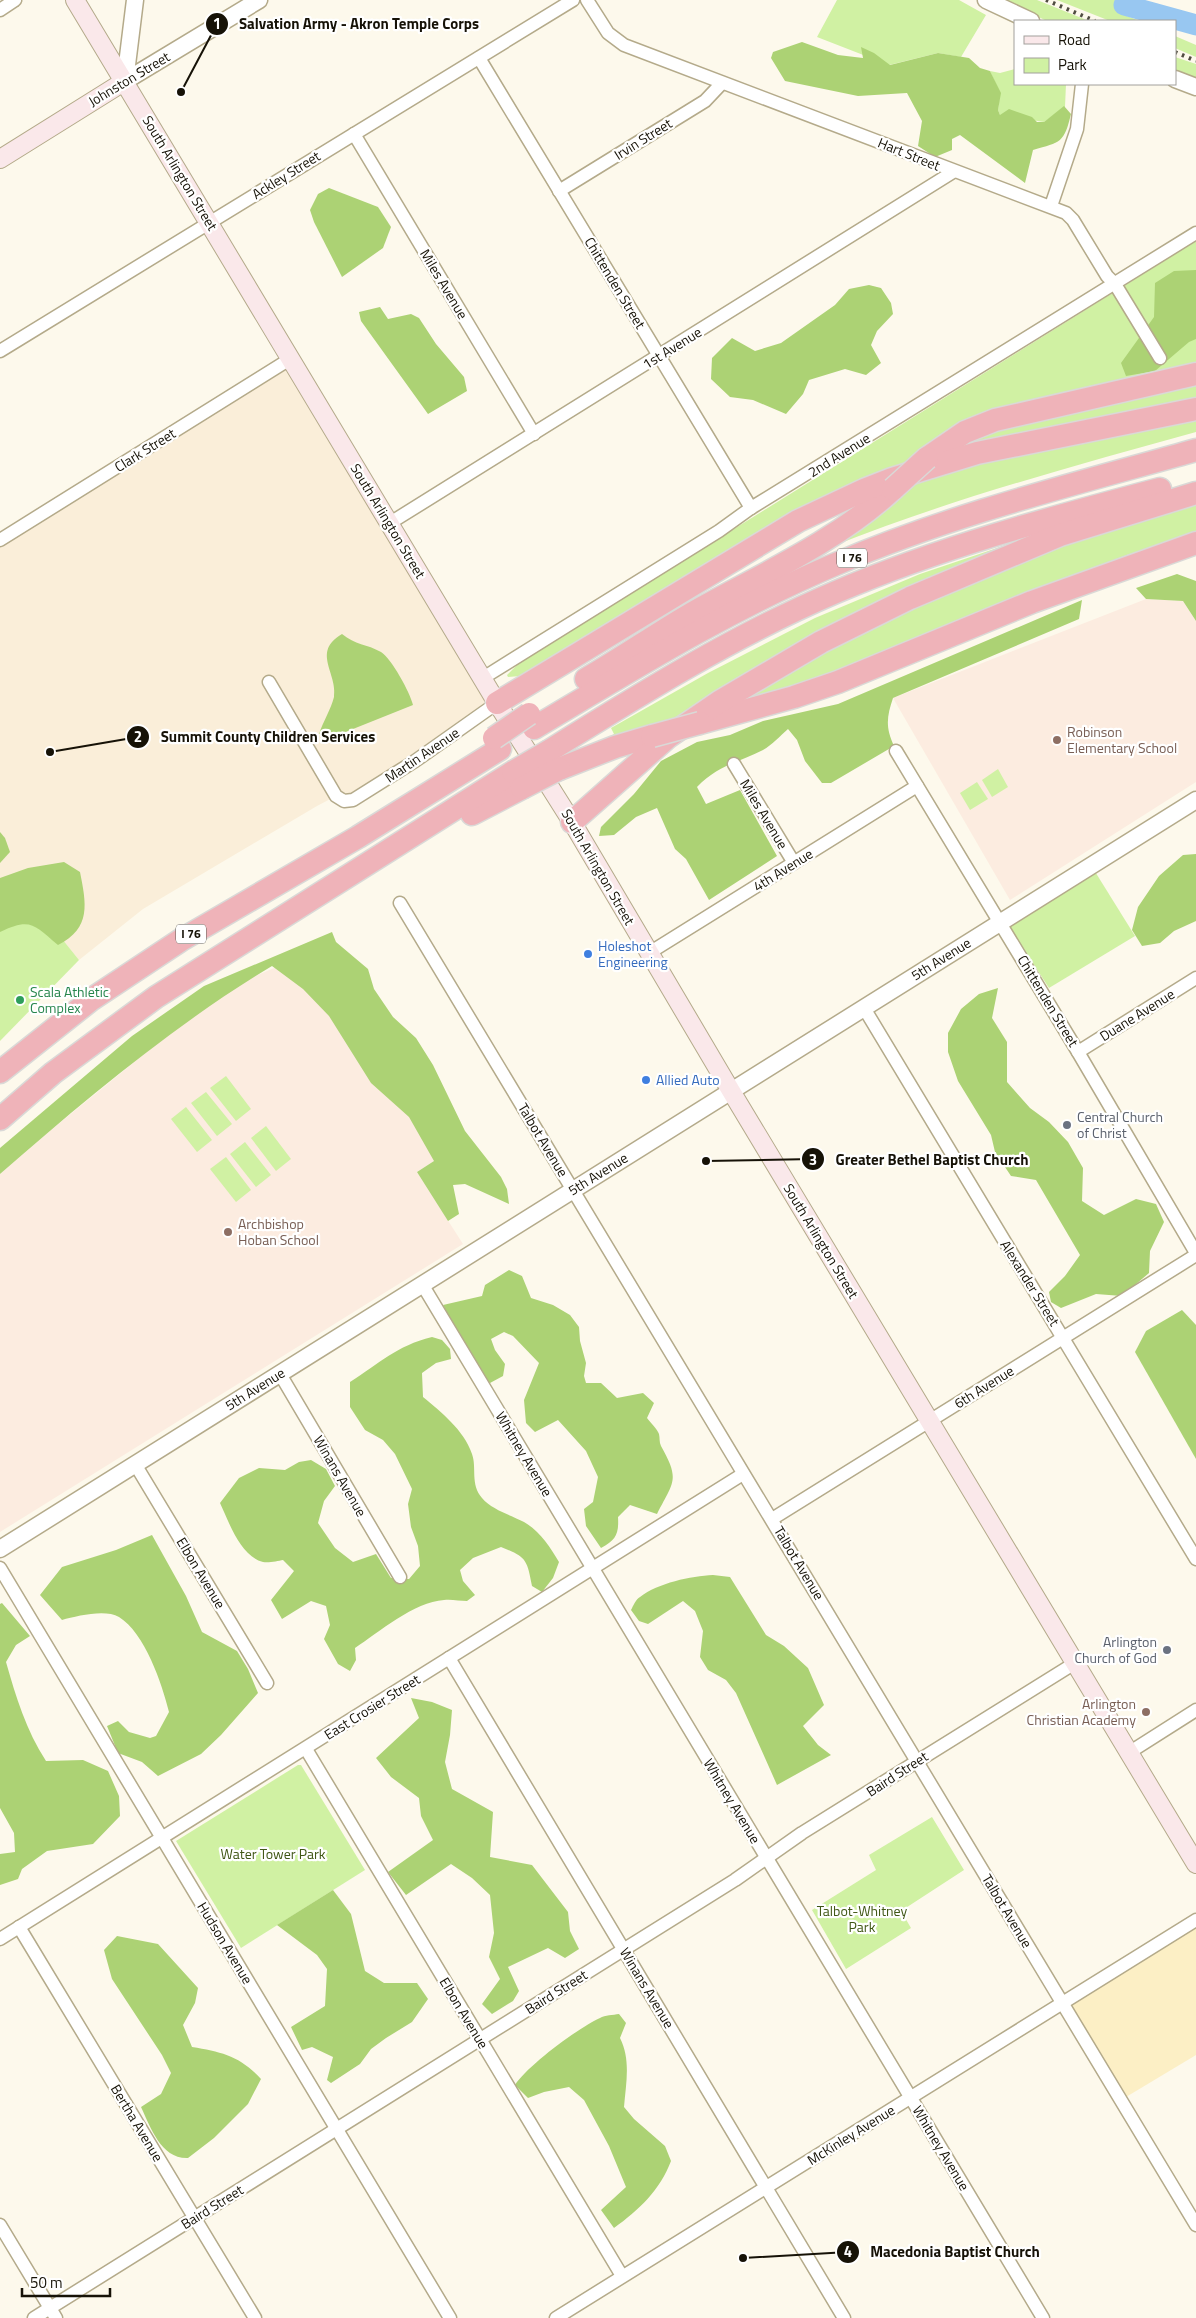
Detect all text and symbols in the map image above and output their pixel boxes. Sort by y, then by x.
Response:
callout: Salvation Army - Akron Temple Corps [204,9,489,39]
text: 1 [213,12,221,35]
text: Salvation Army - Akron Temple Corps [239,12,479,35]
legend [1014,20,1176,85]
text: Road [1058,28,1090,51]
street label: Johnston Street [84,46,174,111]
text: Park [1058,53,1087,76]
street label: South Arlington Street [138,111,223,234]
street label: Irvin Street [610,112,676,165]
street label: Hart Street [875,132,944,176]
street label: Ackley Street [247,145,324,204]
street label: Chittenden Street [580,233,651,333]
street label: Miles Avenue [415,245,474,323]
street label: 1st Avenue [638,321,705,374]
street label: Clark Street [110,422,179,477]
street label: 2nd Avenue [804,427,874,482]
street label: South Arlington Street [346,459,431,582]
road number: I 76 [837,548,867,568]
place label: Robinson Elementary School [1067,721,1177,758]
callout: Summit County Children Services [126,722,385,752]
street label: Martin Avenue [380,722,463,787]
text: 2 [134,725,142,748]
text: Summit County Children Services [161,725,375,748]
marker: Robinson Elementary School [1051,734,1063,746]
street label: Miles Avenue [735,775,794,853]
street label: South Arlington Street [557,805,640,929]
street label: 4th Avenue [749,843,817,896]
road number: I 76 [176,924,206,944]
street label: 5th Avenue [907,932,975,985]
place label: Holeshot Engineering [598,935,668,972]
marker: Holeshot Engineering [582,948,594,960]
street label: Chittenden Street [1013,951,1084,1051]
place label: Scala Athletic Complex [30,981,109,1018]
street label: Duane Avenue [1095,983,1178,1046]
marker: Scala Athletic Complex [14,994,26,1006]
place label: Allied Auto [656,1069,720,1090]
marker: Allied Auto [640,1074,652,1086]
street label: Talbot Avenue [513,1099,574,1181]
place label: Central Church of Christ [1077,1106,1163,1143]
marker: Central Church of Christ [1061,1119,1073,1131]
callout: Greater Bethel Baptist Church [801,1144,1039,1174]
street label: 5th Avenue [564,1147,632,1200]
text: 3 [809,1148,817,1171]
text: Greater Bethel Baptist Church [835,1148,1029,1171]
street label: South Arlington Street [779,1179,864,1302]
place label: Archbishop Hoban School [238,1213,319,1250]
marker: Archbishop Hoban School [222,1226,234,1238]
street label: Alexander Street [996,1236,1065,1330]
street label: 6th Avenue [950,1360,1018,1413]
street label: 5th Avenue [221,1362,289,1415]
street label: Whitney Avenue [491,1407,558,1500]
street label: Winans Avenue [309,1431,372,1520]
street label: Talbot Avenue [769,1522,830,1604]
street label: Elbon Avenue [172,1533,231,1612]
place label: Arlington Church of God [1074,1631,1157,1668]
marker: Arlington Church of God [1161,1644,1173,1656]
street label: East Crosier Street [320,1669,424,1745]
place label: Arlington Christian Academy [1027,1693,1136,1730]
marker: Arlington Christian Academy [1140,1706,1152,1718]
street label: Baird Street [862,1746,932,1801]
street label: Whitney Avenue [699,1754,766,1847]
park label: Water Tower Park [221,1843,326,1864]
street label: Talbot Avenue [977,1870,1038,1952]
street label: Hudson Avenue [193,1898,258,1988]
park label: Talbot-Whitney Park [817,1900,908,1937]
street label: Winans Avenue [615,1943,680,2032]
street label: Baird Street [521,1964,591,2019]
street label: Elbon Avenue [435,1973,494,2052]
street label: Bertha Avenue [106,2080,169,2165]
street label: McKinley Avenue [803,2099,899,2170]
street label: Whitney Avenue [908,2101,975,2194]
street label: Baird Street [177,2179,247,2234]
callout: Macedonia Baptist Church [835,2237,1050,2267]
text: 4 [844,2240,852,2263]
text: Macedonia Baptist Church [870,2240,1040,2263]
scale bar [22,2266,110,2298]
text: 50 m [30,2271,63,2294]

